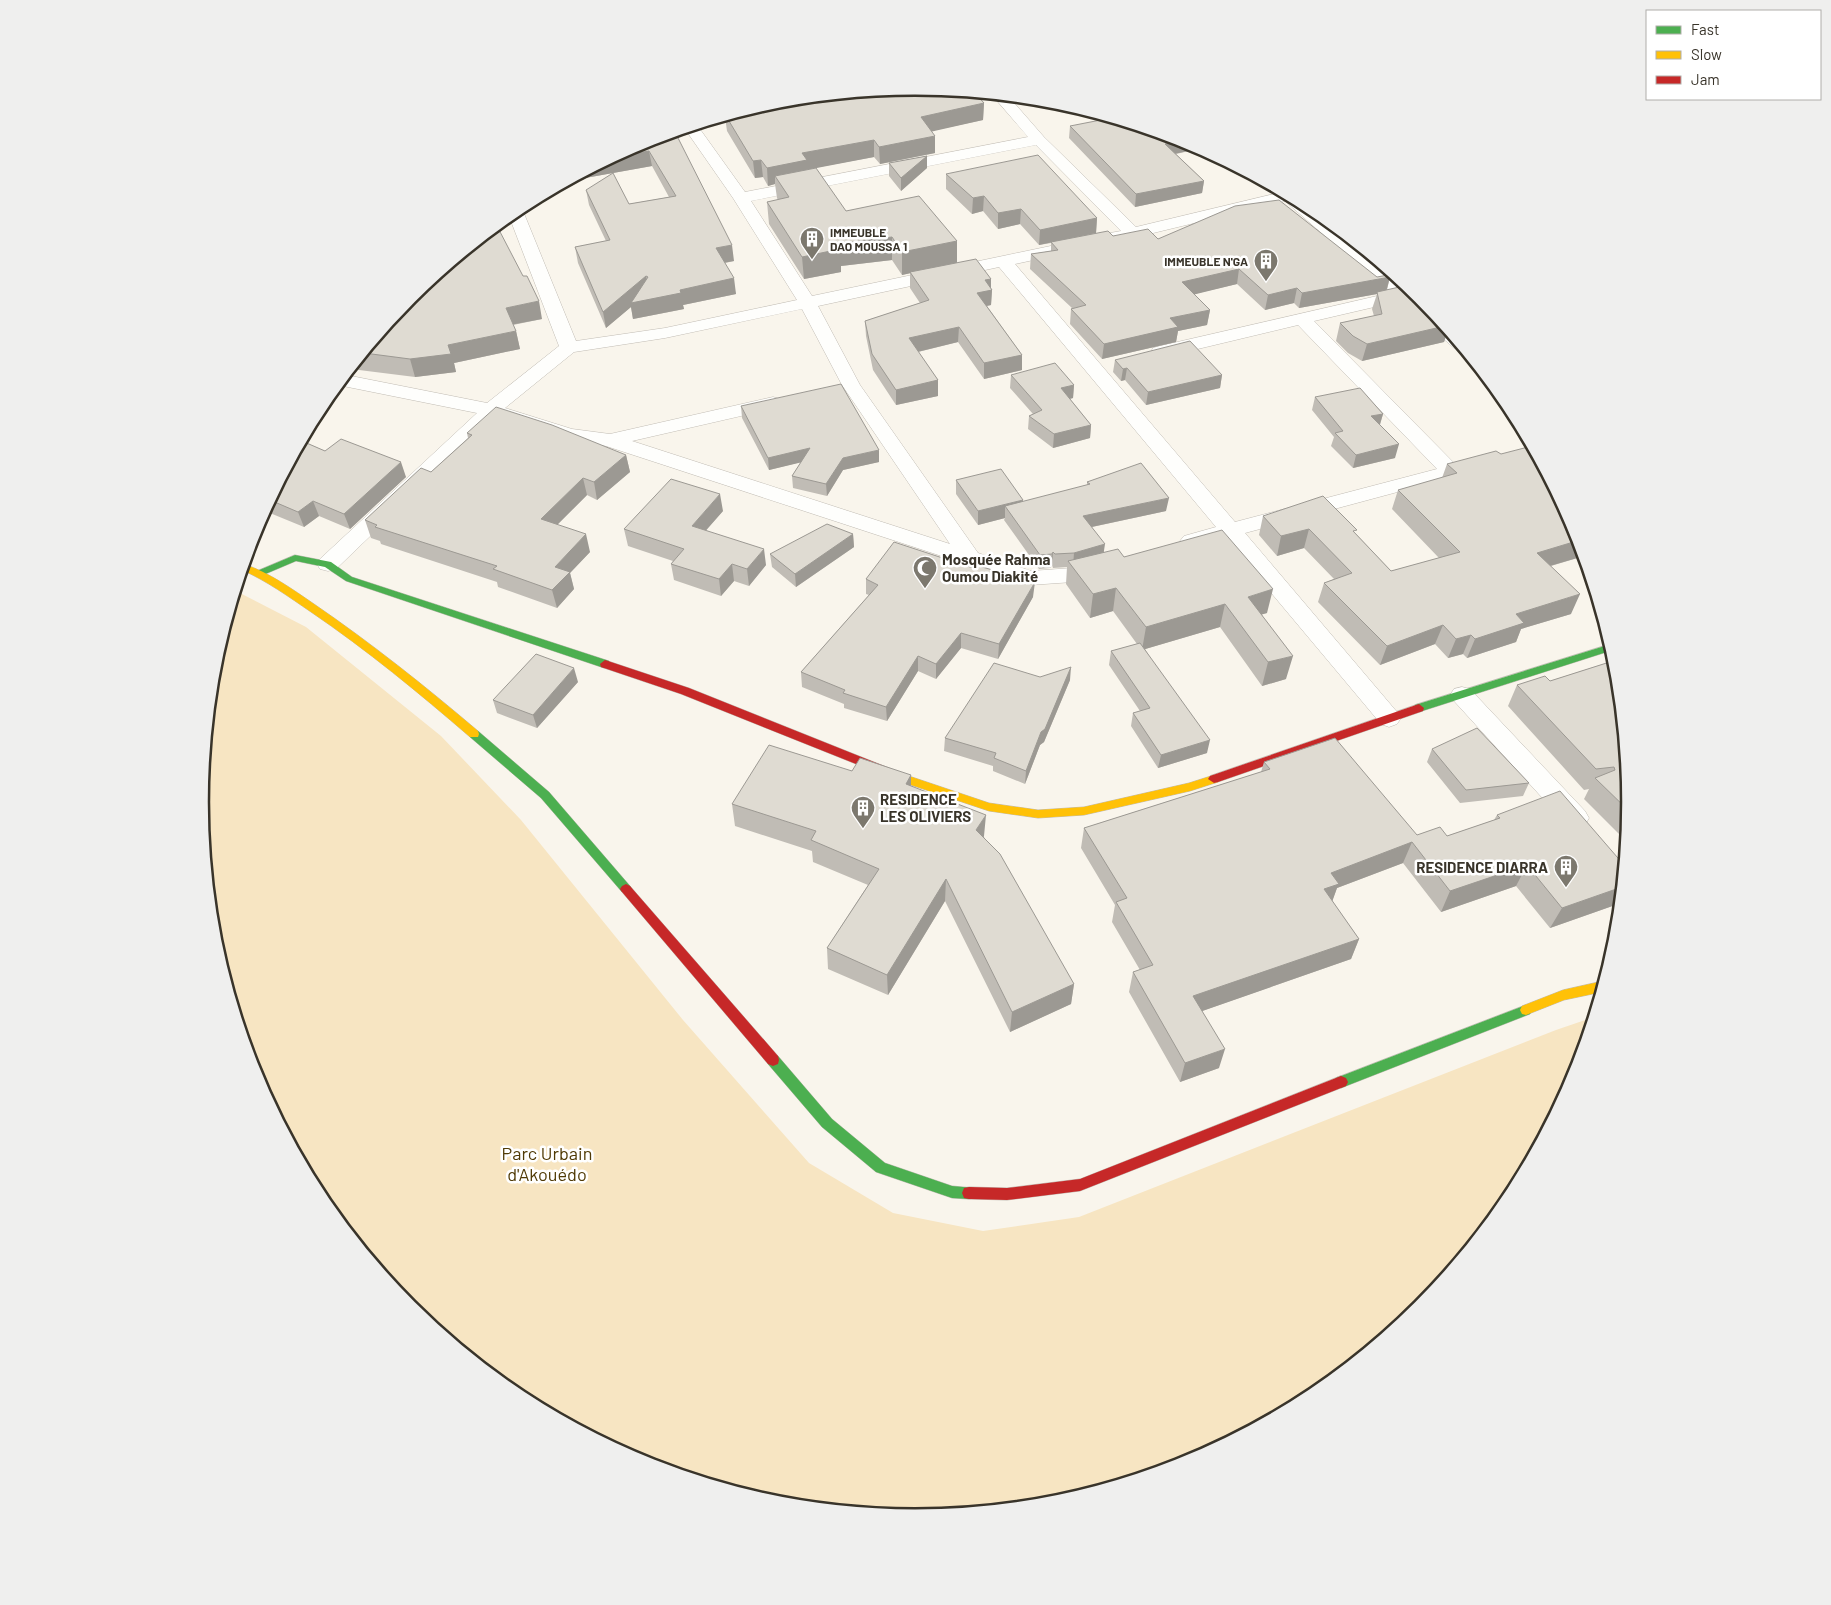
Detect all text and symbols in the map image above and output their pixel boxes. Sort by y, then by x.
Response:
legend [1646,10,1821,100]
text: Fast [1691,20,1719,38]
text: Slow [1691,45,1722,63]
text: Jam [1691,70,1720,88]
place label: IMMEUBLE DAO MOUSSA 1 [830,225,907,253]
building icon: IMMEUBLE DAO MOUSSA 1 [799,226,825,260]
building icon: IMMEUBLE N'GA [1253,248,1279,282]
place label: IMMEUBLE N'GA [1164,254,1248,268]
place label: Mosquée Rahma Oumou Diakité [942,550,1051,585]
mosque icon: Mosquée Rahma Oumou Diakité [912,555,938,589]
place label: RESIDENCE LES OLIVIERS [880,790,971,825]
building icon: RESIDENCE LES OLIVIERS [850,795,876,829]
building icon: RESIDENCE DIARRA [1553,854,1579,888]
place label: RESIDENCE DIARRA [1416,858,1548,876]
park label: Parc Urbain d'Akouédo [502,1142,592,1185]

